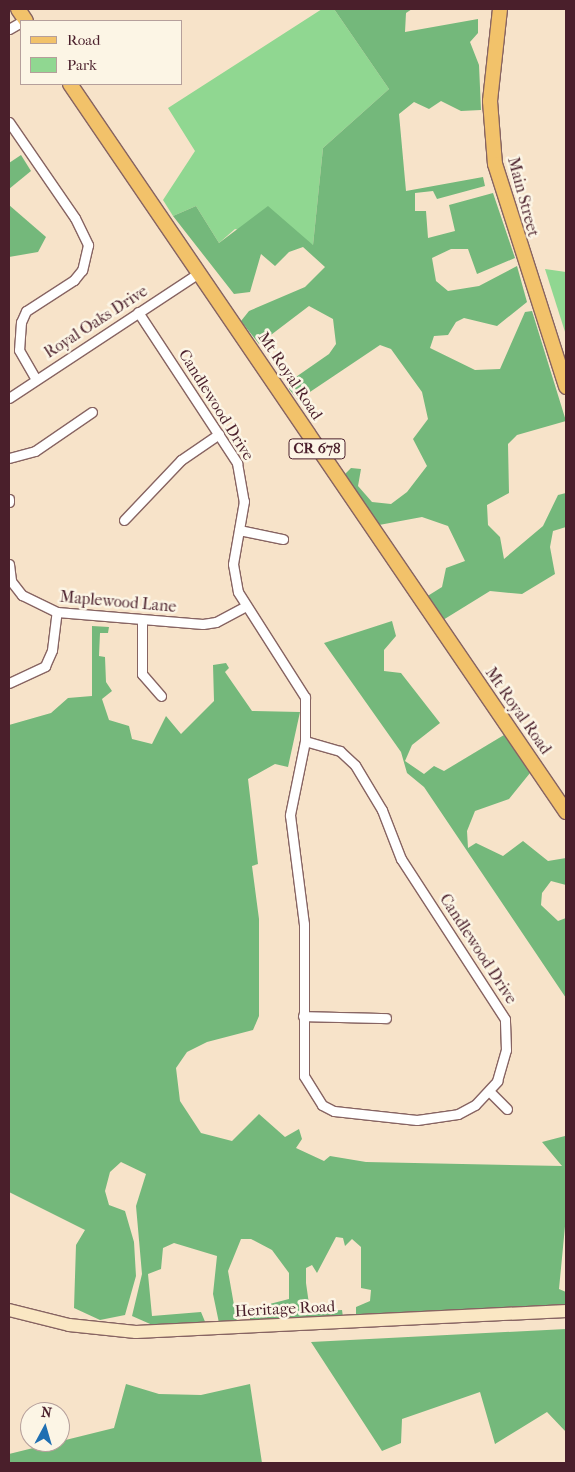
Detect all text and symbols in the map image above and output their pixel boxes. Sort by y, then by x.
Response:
legend [20,20,182,85]
text: Road [67,31,100,49]
text: Park [67,56,97,74]
street label: Main Street [503,155,543,239]
street label: Royal Oaks Drive [41,281,151,363]
street label: Mt Royal Road [254,328,326,424]
street label: Candlewood Drive [174,346,258,464]
road number: CR 678 [288,436,346,462]
street label: Maplewood Lane [59,587,177,617]
street label: Mt Royal Road [481,664,555,758]
street label: Candlewood Drive [435,890,521,1008]
street label: Heritage Road [234,1297,336,1321]
north arrow [20,1402,70,1452]
text: N [40,1404,53,1422]

